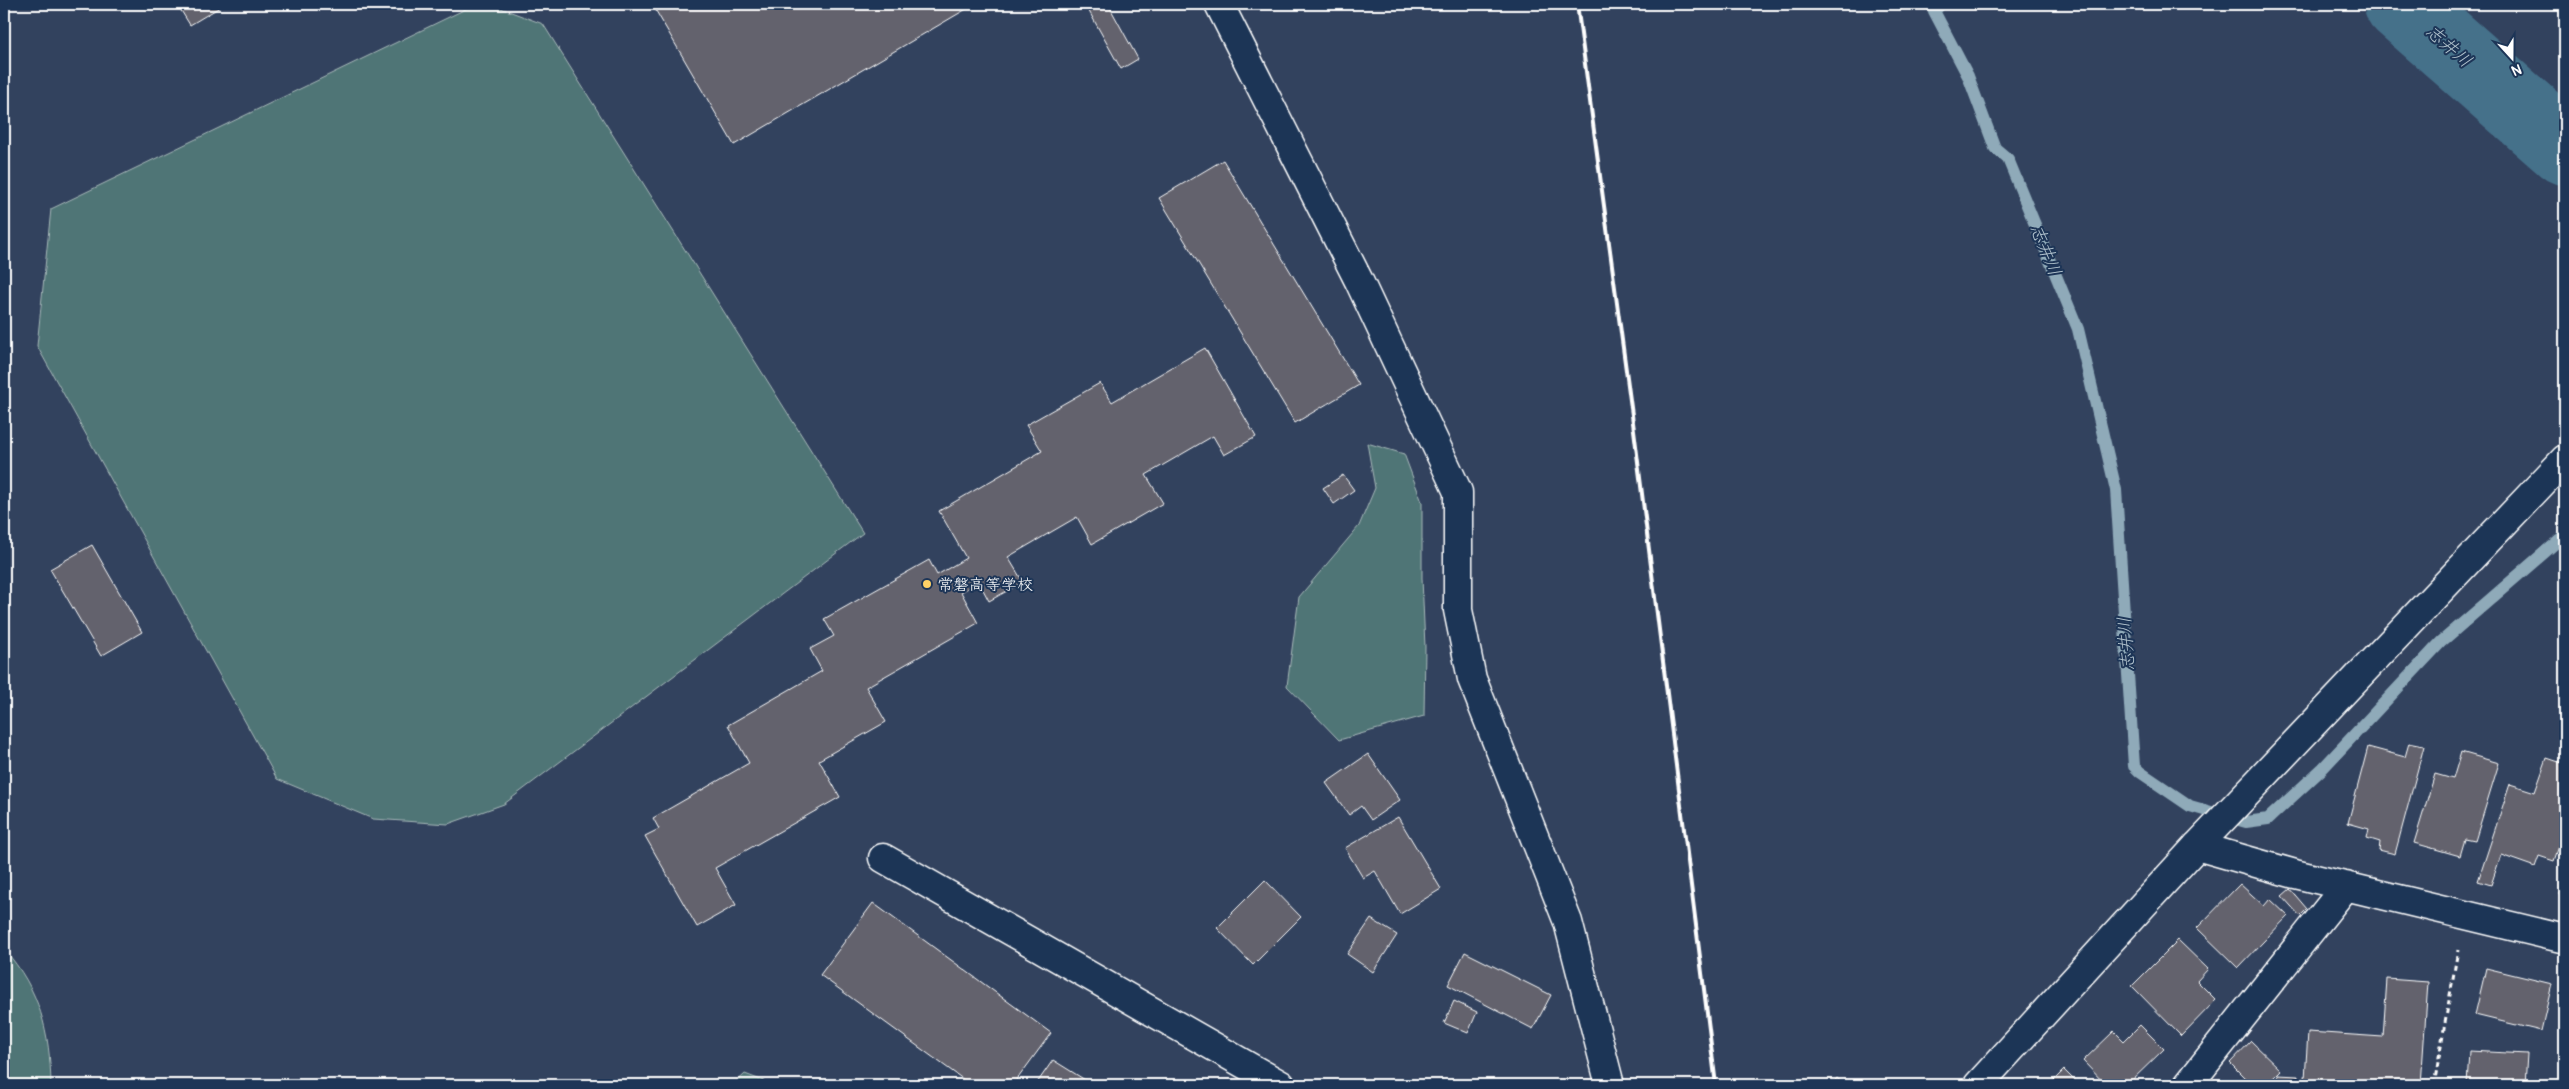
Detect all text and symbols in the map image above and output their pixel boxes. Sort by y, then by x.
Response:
water label: 志井川 [2421,20,2477,73]
north arrow [2486,32,2536,82]
text: N [2509,60,2524,79]
water label: 志井川 [2025,221,2066,280]
place label: 常磐高等学校 [937,575,1033,595]
marker: 常磐高等学校 [921,578,933,590]
water label: 志井川 [2113,616,2140,672]

